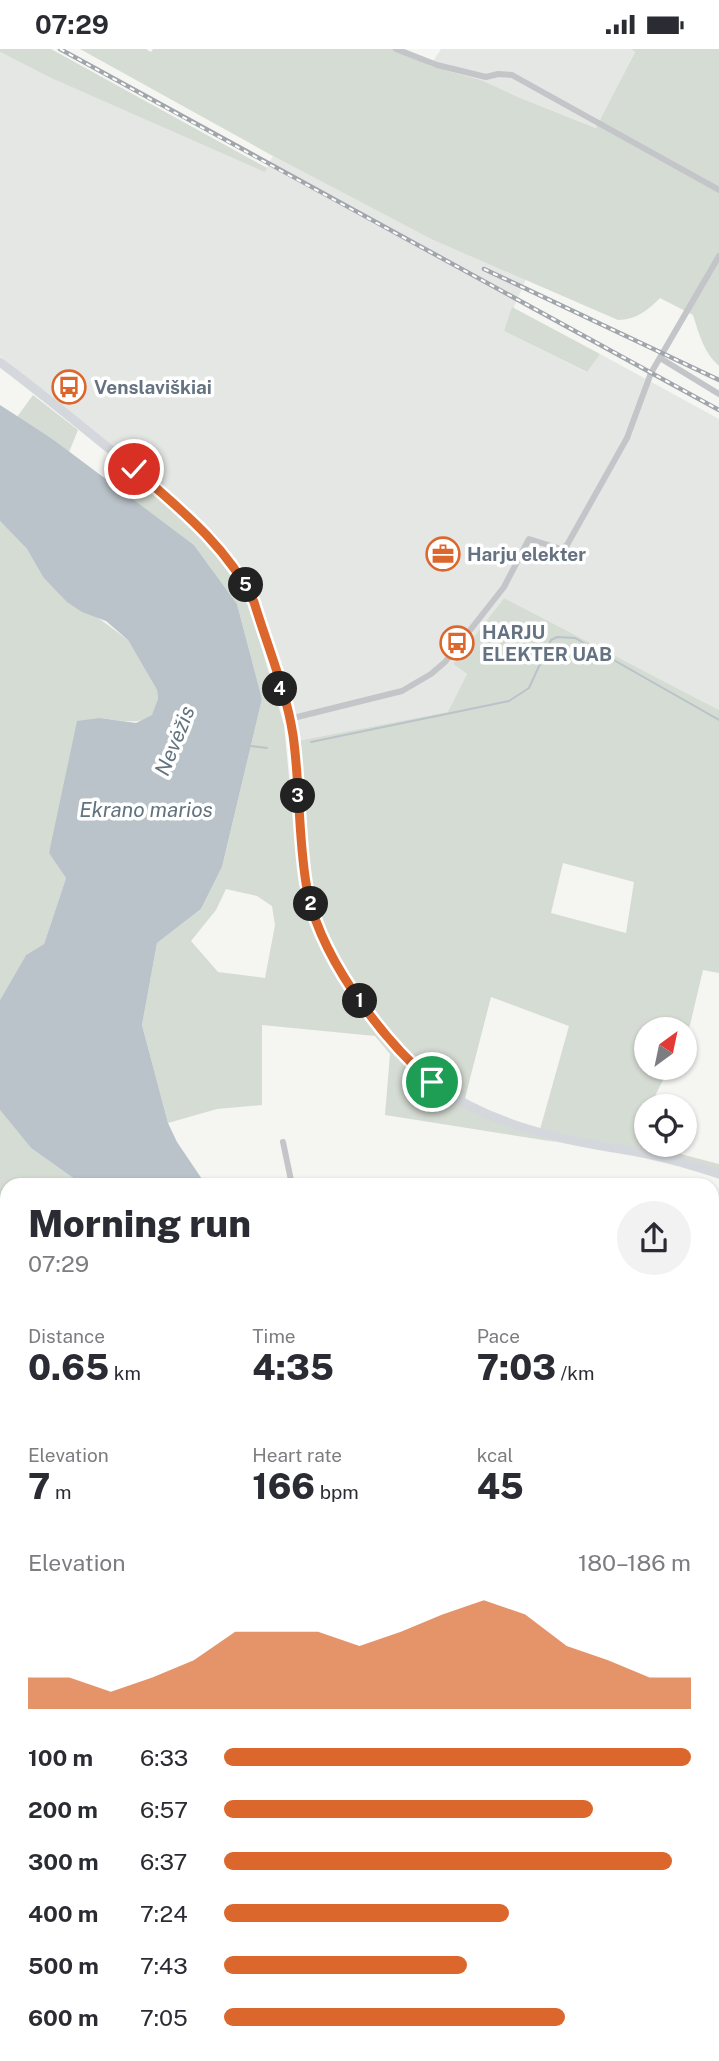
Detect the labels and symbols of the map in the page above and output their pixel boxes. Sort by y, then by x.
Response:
bus stop icon: Venslaviškiai [50,368,88,406]
place label: Venslaviškiai [94,376,212,398]
pin [104,439,164,499]
office icon: Harju elekter [424,535,462,573]
place label: Harju elekter [467,543,586,565]
pin: 5 [229,567,264,603]
place label: HARJU ELEKTER UAB [482,621,612,665]
bus stop icon: HARJU ELEKTER UAB [438,624,476,662]
pin: 4 [262,671,298,707]
water label: Nevėžis [149,702,200,779]
pin: 3 [280,779,316,813]
water label: Ekrano marios [79,797,213,822]
pin: 2 [294,887,328,921]
pin: 1 [342,983,378,1019]
north arrow [634,1017,696,1080]
pin [402,1052,462,1112]

